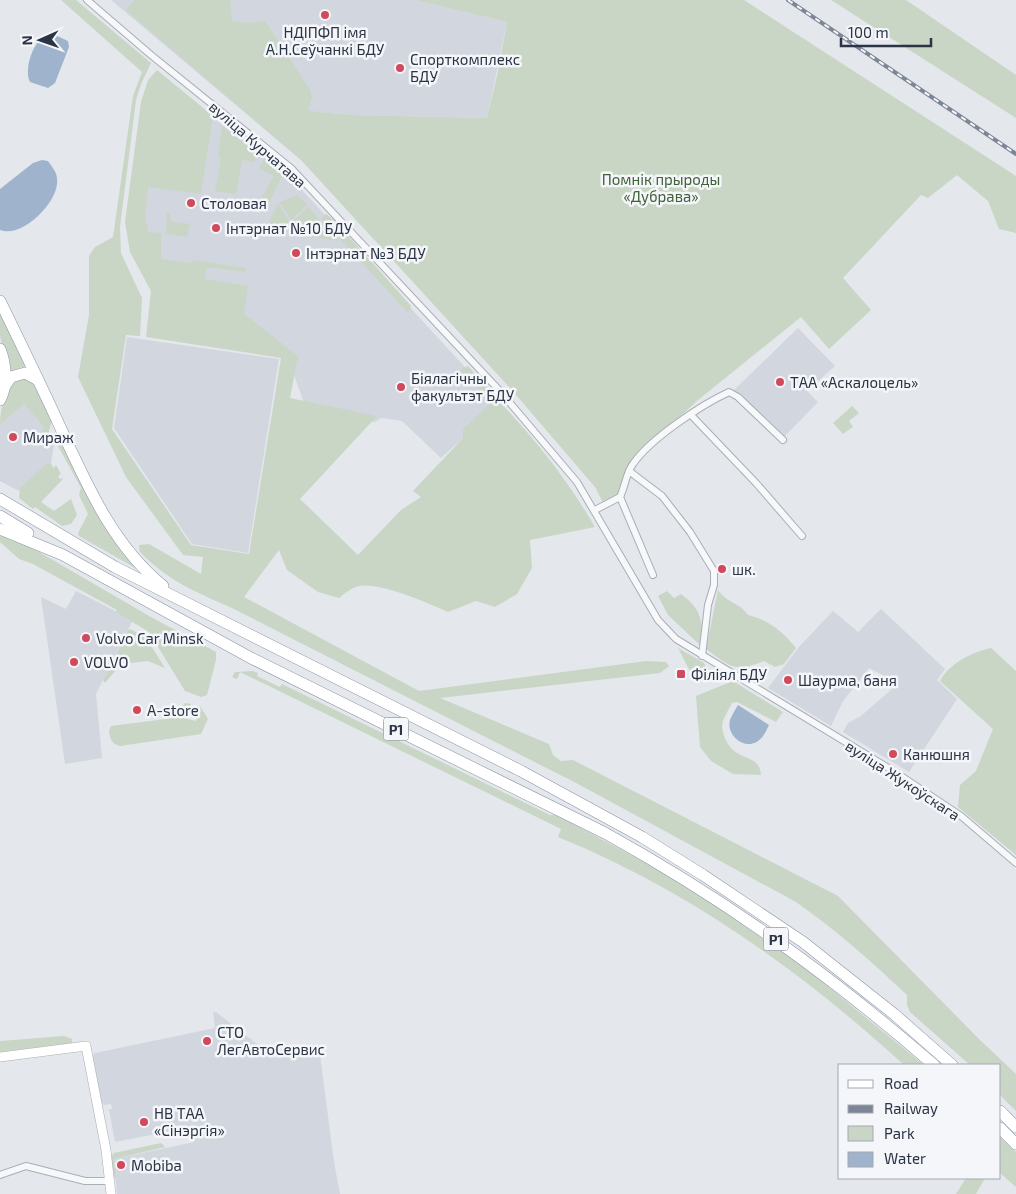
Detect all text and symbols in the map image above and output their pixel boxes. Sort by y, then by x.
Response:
marker: НДІПФП імя А.Н.Сеўчанкі БДУ [319,9,331,21]
north arrow [15,15,65,65]
scale bar [841,15,931,47]
place label: НДІПФП імя А.Н.Сеўчанкі БДУ [266,23,385,59]
text: 100 m [848,23,889,41]
text: N [18,35,35,46]
place label: Спорткомплекс БДУ [410,50,520,85]
marker: Спорткомплекс БДУ [394,62,406,74]
street label: вуліца Курчатава [205,97,310,192]
park label: Помнік прыроды «Дубрава» [602,170,720,206]
place label: Столовая [201,194,267,212]
marker: Столовая [185,197,197,209]
place label: Інтэрнат №10 БДУ [226,219,353,237]
marker: Інтэрнат №10 БДУ [210,222,222,234]
place label: Інтэрнат №3 БДУ [306,244,426,262]
marker: Інтэрнат №3 БДУ [290,247,302,259]
place label: Біялагічны факультэт БДУ [411,369,515,405]
place label: ТАА «Аскалоцель» [790,373,918,391]
marker: ТАА «Аскалоцель» [774,376,786,388]
marker: Біялагічны факультэт БДУ [395,381,407,393]
place label: Мираж [23,428,74,446]
marker: Мираж [7,431,19,443]
place label: шк. [732,560,756,578]
marker: шк. [716,563,728,575]
place label: Volvo Car Minsk [96,629,204,647]
marker: Volvo Car Minsk [80,632,92,644]
place label: VOLVO [84,653,129,671]
marker: VOLVO [68,656,80,668]
place label: Філіял БДУ [691,665,768,683]
marker: Філіял БДУ [675,668,687,680]
place label: Шаурма, баня [798,671,897,690]
marker: Шаурма, баня [782,674,794,686]
place label: А-store [147,701,199,719]
marker: А-store [131,704,143,716]
road number: Р1 [384,718,408,741]
street label: вуліца Жукоўскага [842,736,964,825]
place label: Канюшня [903,745,970,763]
marker: Канюшня [887,748,899,760]
road number: Р1 [764,928,788,951]
place label: СТО ЛегАвтоСервис [217,1023,325,1058]
marker: СТО ЛегАвтоСервис [201,1035,213,1047]
legend [838,1064,1001,1179]
text: Road [884,1074,919,1092]
text: Railway [884,1099,938,1117]
place label: НВ ТАА «Сінэргія» [154,1104,225,1139]
marker: НВ ТАА «Сінэргія» [138,1116,150,1128]
text: Park [884,1124,915,1142]
text: Water [884,1149,926,1167]
place label: Mobiba [131,1156,182,1174]
marker: Mobiba [115,1159,127,1171]

